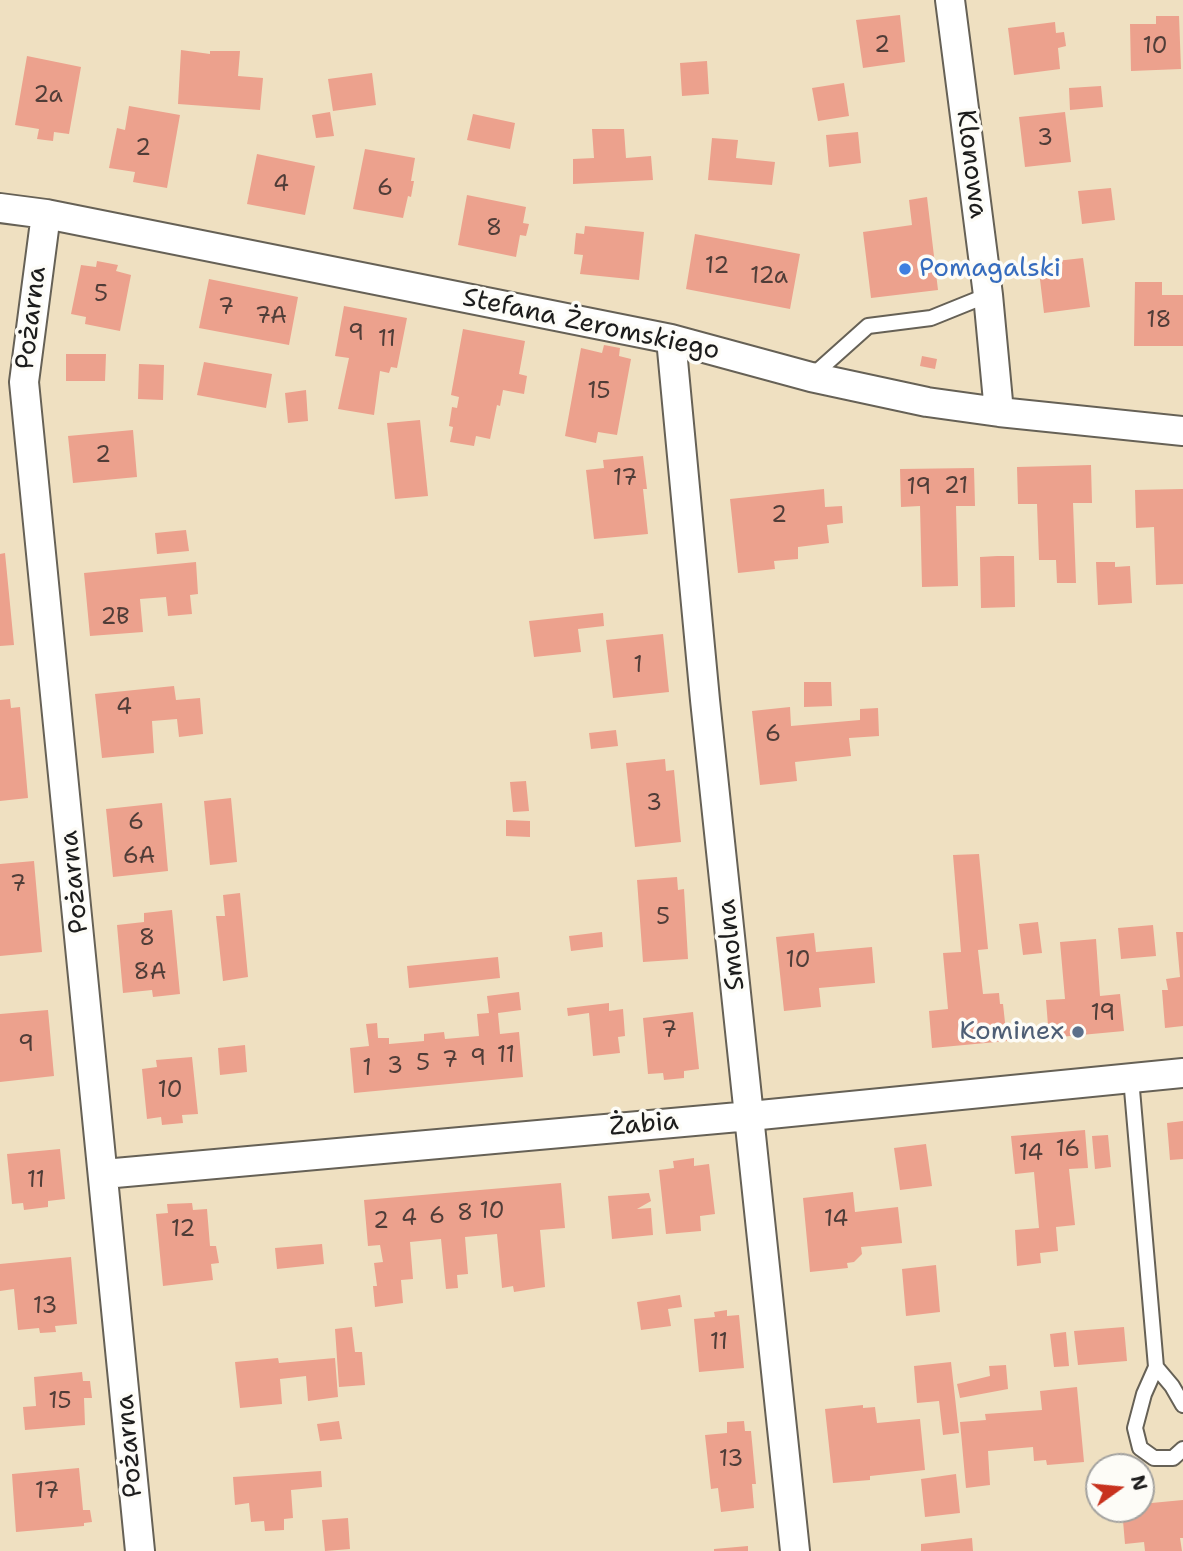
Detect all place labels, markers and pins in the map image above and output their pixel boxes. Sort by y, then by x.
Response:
place label: Pomagalski [919,253,1061,285]
marker: Pomagalski [897,261,913,277]
place label: Kominex [959,1016,1064,1048]
marker: Kominex [1070,1024,1086,1040]

